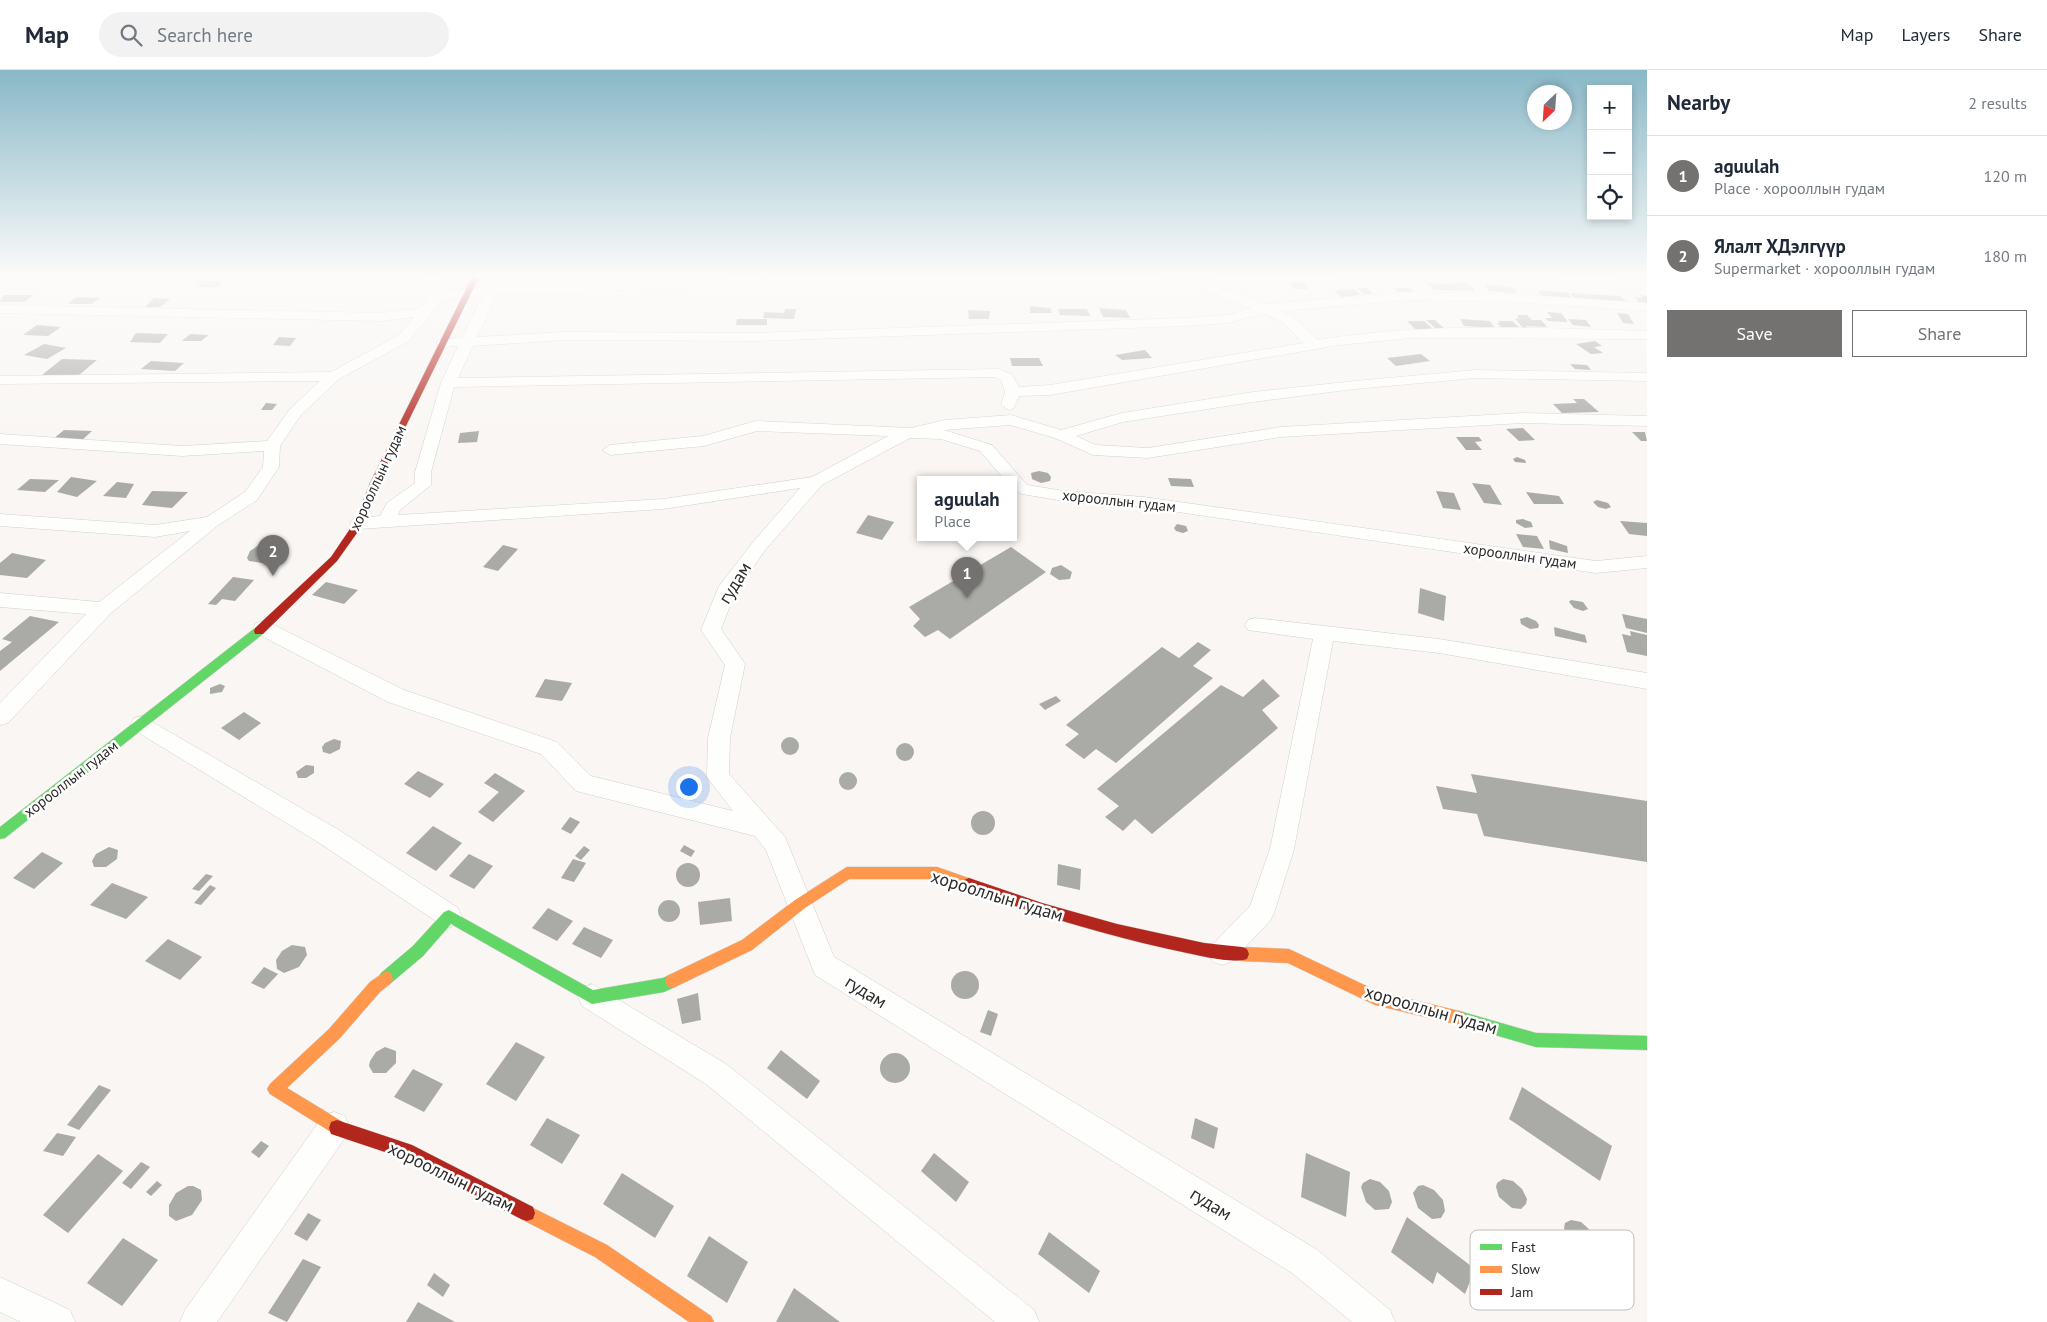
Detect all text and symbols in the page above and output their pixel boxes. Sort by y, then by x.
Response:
search box [99,12,449,57]
text: Map [25,19,69,50]
icon: search [117,21,145,49]
text: Search here [157,23,253,47]
text: Map [1841,23,1873,46]
text: Layers [1901,23,1950,46]
text: Share [1978,23,2022,46]
north arrow [1527,85,1572,130]
map controls [1587,85,1632,220]
button: + [1587,85,1632,130]
text: Nearby [1667,89,1730,116]
text: 2 results [1968,93,2027,113]
button: − [1587,130,1632,175]
text: aguulah [1714,154,1779,178]
text: 1 [1678,166,1688,186]
text: 120 m [1984,166,2027,186]
button: locate [1587,175,1632,220]
text: Place · хорооллын гудам [1714,178,1885,198]
text: Ялалт ХДэлгүүр [1714,234,1846,258]
text: 2 [1678,246,1688,266]
text: 180 m [1984,246,2027,266]
text: Supermarket · хорооллын гудам [1714,258,1935,278]
button: Save [1667,310,1842,357]
button: Share [1852,310,2027,357]
street label: хорооллын гудам [345,422,410,534]
popup [917,476,1017,541]
street label: хорооллын гудам [1061,485,1177,516]
text: aguulah [934,487,1000,511]
text: Place [934,511,971,531]
pin: 2 [257,535,289,576]
street label: хорооллын гудам [1462,538,1578,573]
pin: 1 [951,557,983,598]
street label: гудам [713,558,756,608]
street label: хорооллын гудам [20,736,122,821]
your location [676,774,702,800]
street label: хорооллын гудам [928,864,1066,927]
street label: гудам [841,970,891,1013]
street label: хорооллын гудам [1362,980,1500,1039]
street label: хорооллын гудам [385,1136,518,1217]
street label: гудам [1186,1182,1236,1225]
legend [1470,1230,1634,1310]
text: Fast [1511,1238,1536,1256]
text: Slow [1511,1260,1541,1278]
text: Jam [1510,1283,1533,1301]

